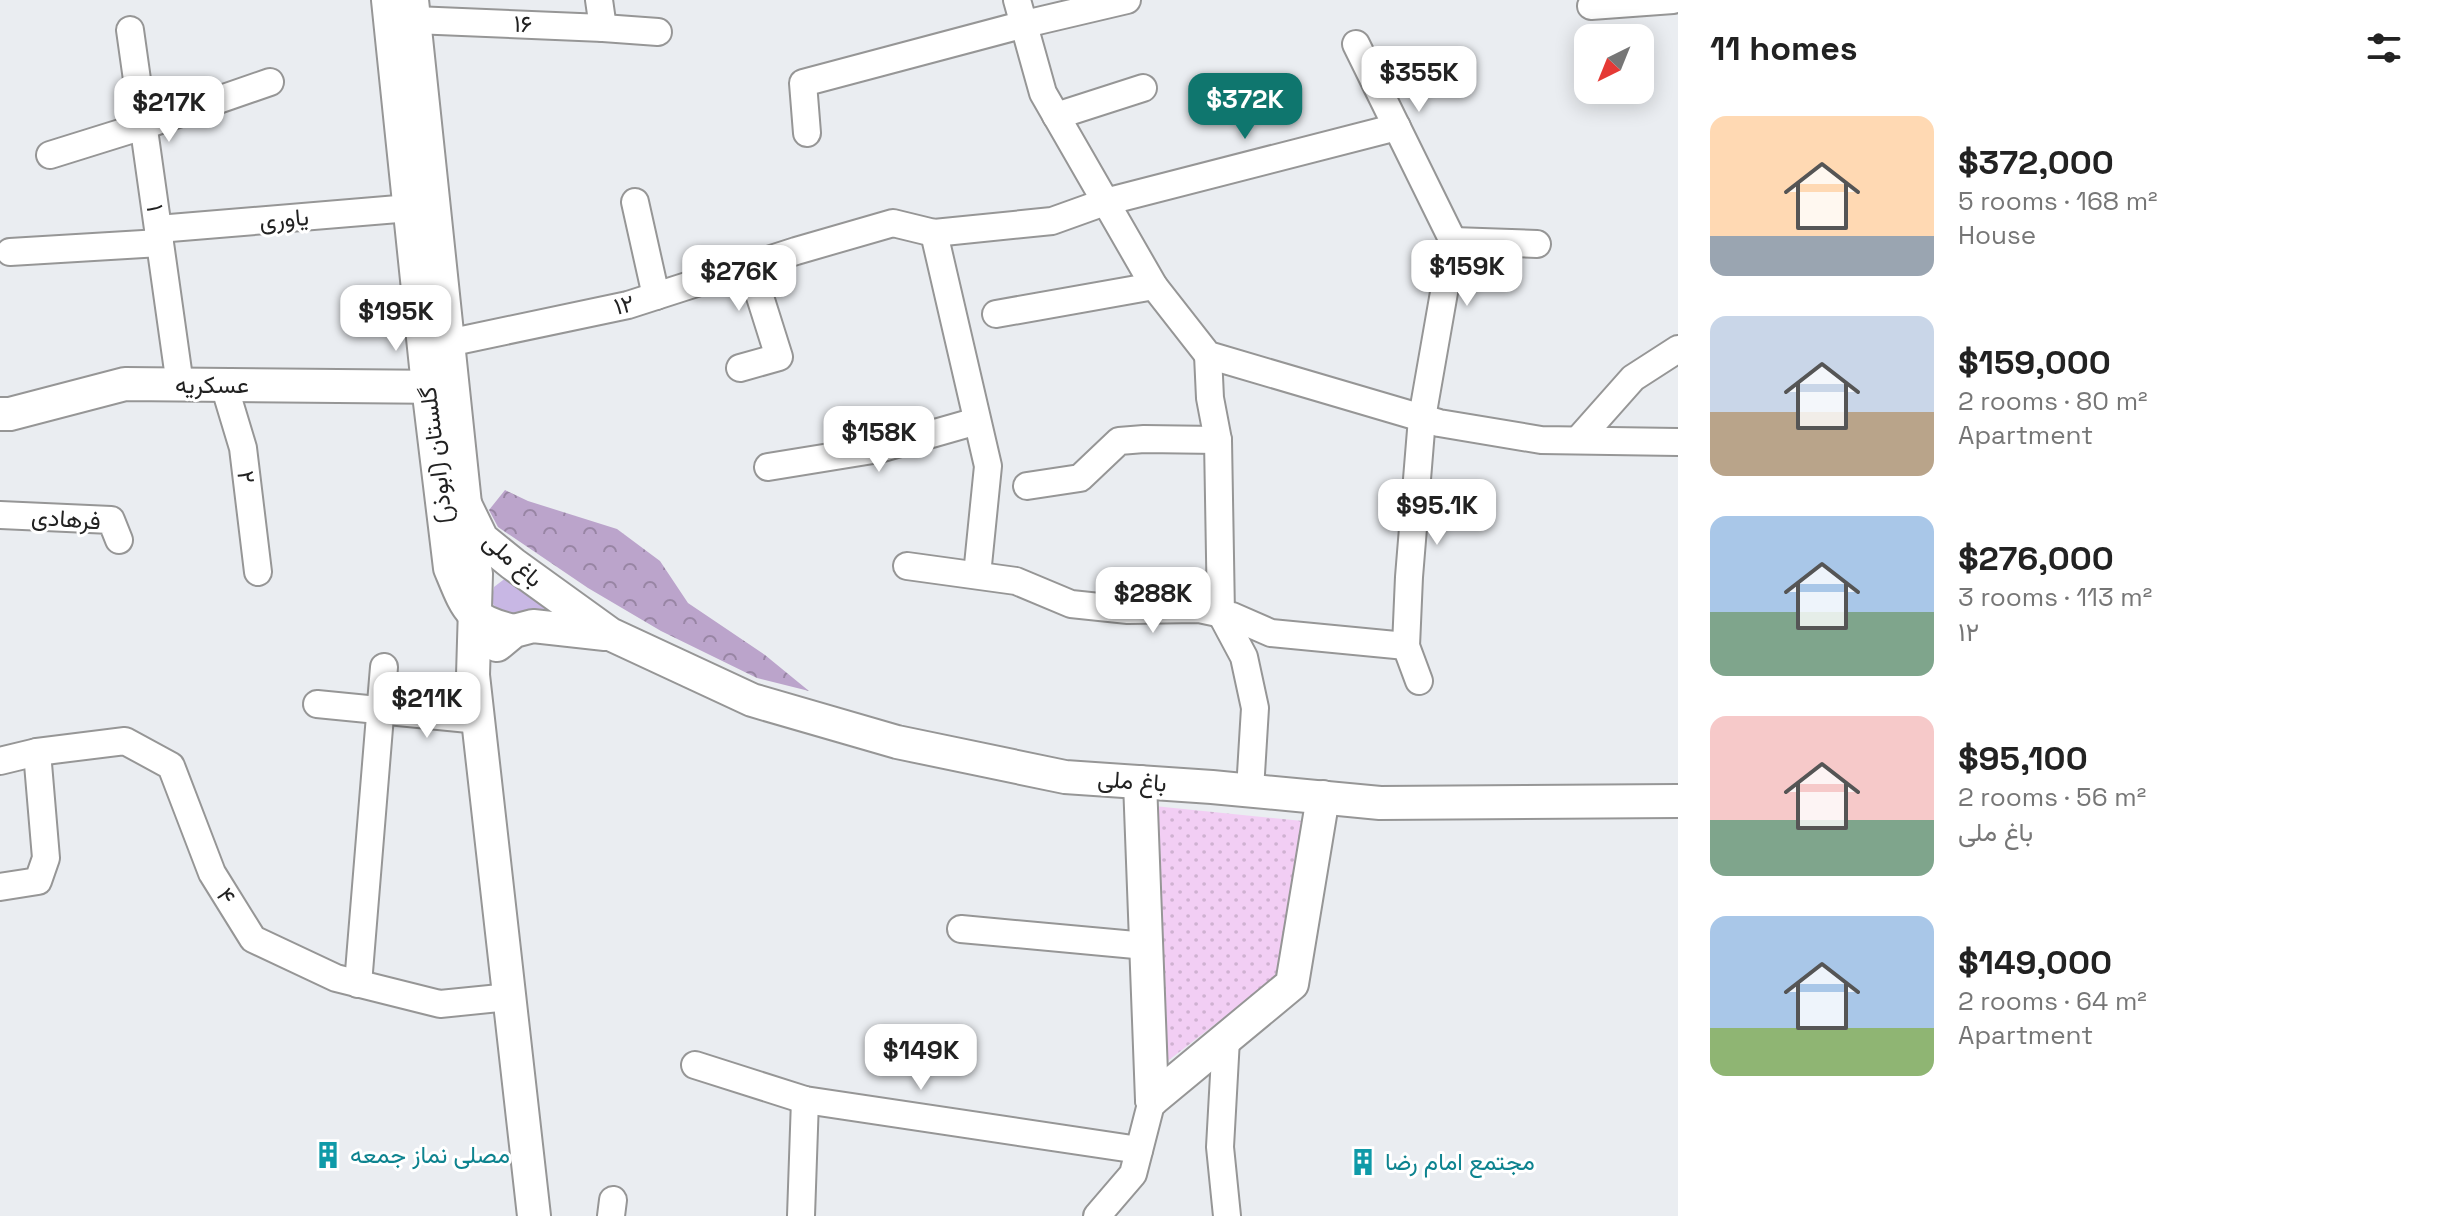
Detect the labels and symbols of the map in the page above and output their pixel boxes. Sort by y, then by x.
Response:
street label: ۱۶ [513,8,533,39]
north arrow [1574,24,1654,104]
pin: $355K [1363,46,1475,114]
pin: $372K [1189,73,1301,141]
pin: $217K [113,76,225,144]
street label: یاوری [258,201,310,236]
street label: ۱ [140,202,171,214]
pin: $159K [1411,240,1523,308]
pin: $276K [683,245,795,313]
pin: $195K [340,285,452,353]
street label: ۱۲ [611,287,637,322]
street label: عسکریه [175,369,249,400]
street label: گلستان (ابوذر) [412,385,459,525]
pin: $158K [823,406,935,474]
street label: ۲ [230,469,263,485]
pin: $95.1K [1372,479,1502,547]
street label: فرهادی [30,501,102,536]
street label: باغ ملی [476,525,550,595]
pin: $288K [1097,567,1209,635]
pin: $211K [371,672,483,740]
street label: باغ ملی [1096,763,1168,799]
street label: ۴ [210,882,243,910]
pin: $149K [865,1024,977,1092]
place label: مصلی نماز جمعه [350,1139,510,1170]
building icon: مصلی نماز جمعه [313,1140,343,1170]
place label: مجتمع امام رضا [1385,1146,1535,1179]
building icon: مجتمع امام رضا [1348,1147,1378,1177]

